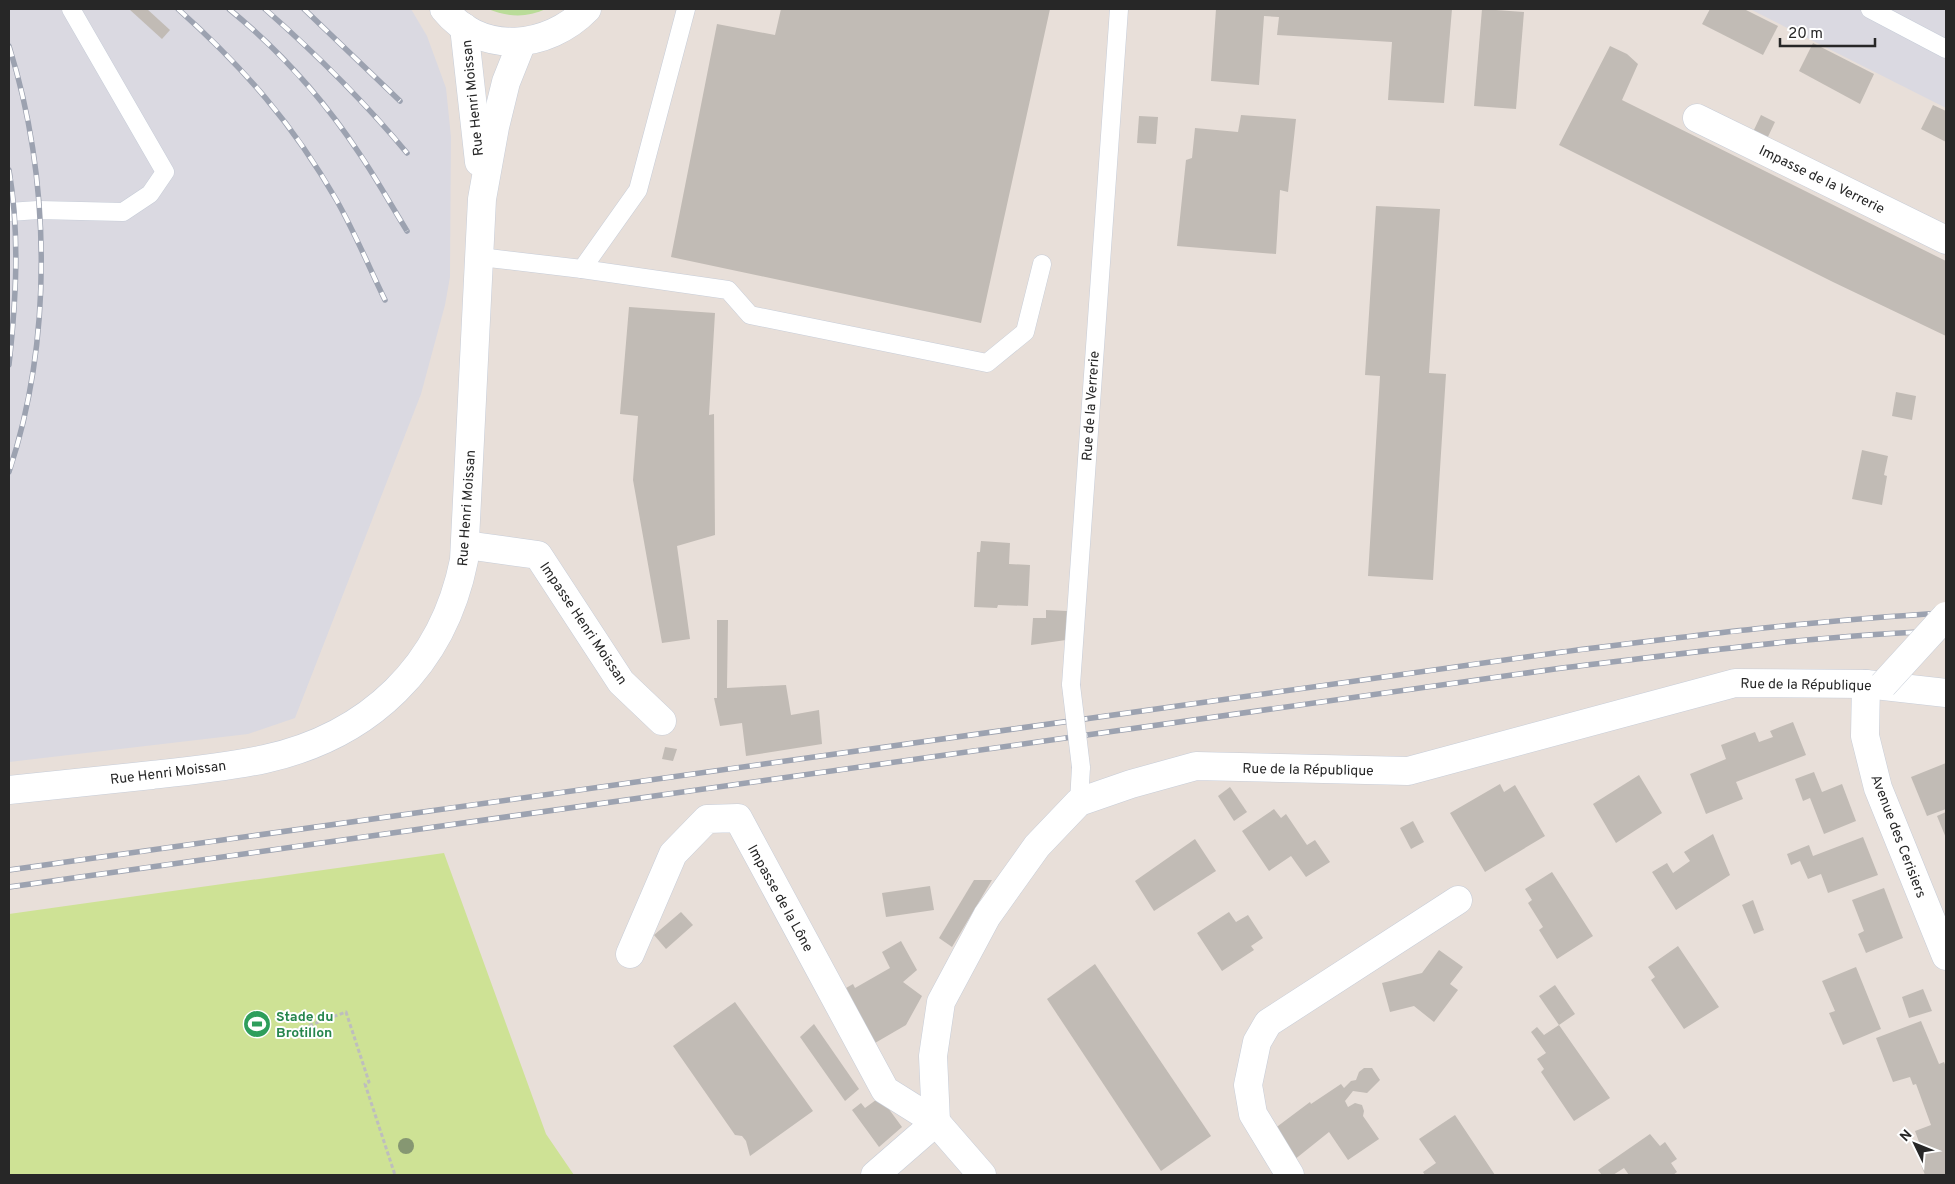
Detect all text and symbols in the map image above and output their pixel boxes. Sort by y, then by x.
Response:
scale bar [1780,15,1875,47]
text: 20 m [1788,25,1823,44]
street label: Rue Henri Moissan [459,39,488,157]
street label: Impasse de la Verrerie [1756,143,1887,218]
street label: Rue de la Verrerie [1079,351,1104,462]
street label: Rue Henri Moissan [455,449,480,567]
street label: Impasse Henri Moissan [535,559,630,688]
street label: Rue de la République [1740,676,1872,695]
street label: Rue Henri Moissan [109,758,227,789]
street label: Rue de la République [1242,761,1374,780]
street label: Avenue des Cerisiers [1866,773,1929,901]
street label: Impasse de la Lône [743,842,816,955]
sports icon: Stade du Brotillon [242,1009,272,1039]
place label: Stade du Brotillon [276,1009,333,1042]
north arrow [1890,1119,1940,1169]
text: N [1897,1127,1916,1146]

